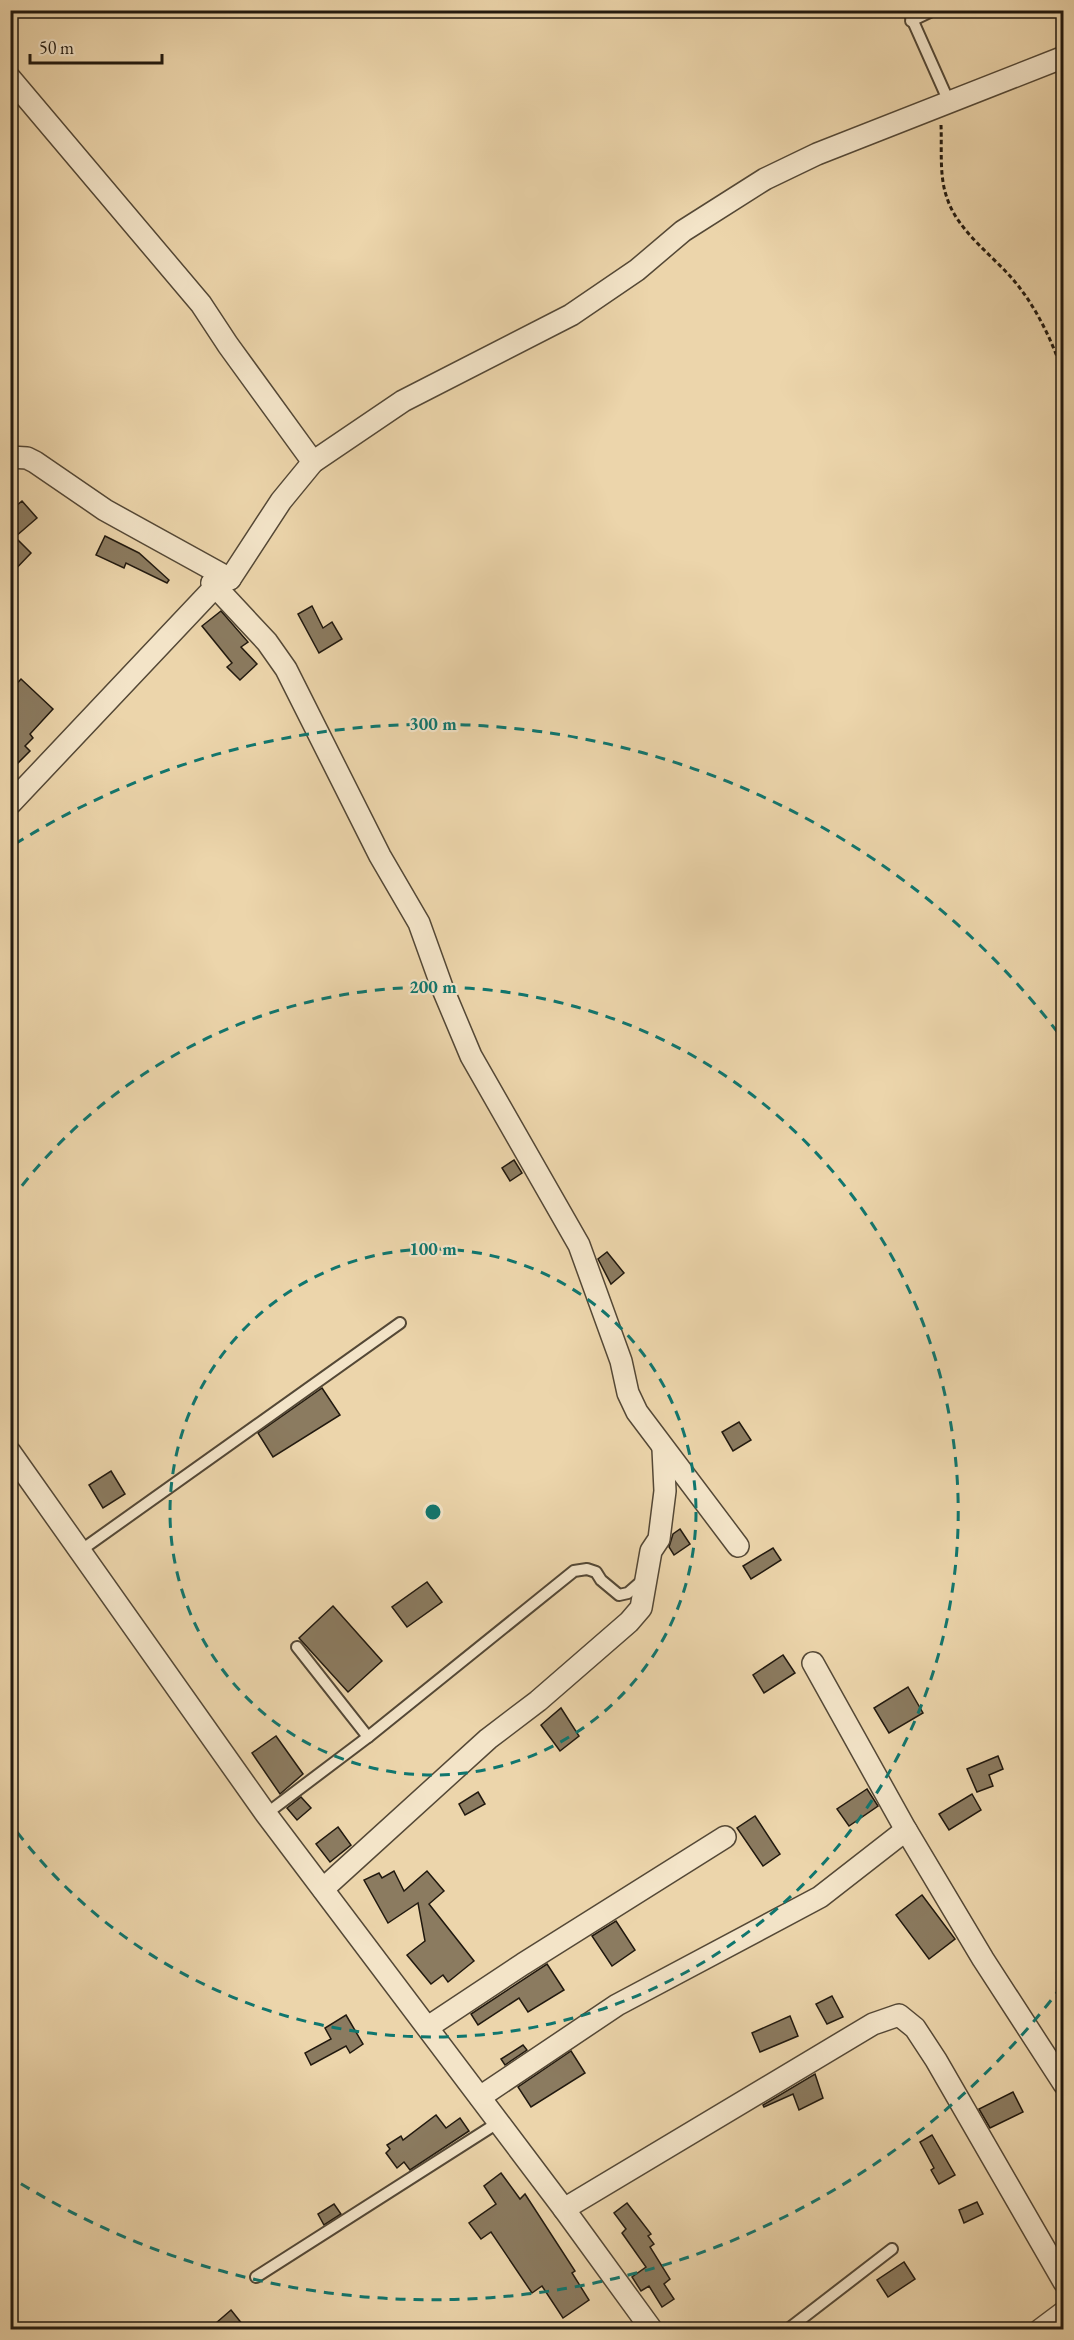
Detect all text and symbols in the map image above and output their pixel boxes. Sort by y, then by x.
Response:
scale bar [30,27,162,65]
text: 50 m [39,36,74,59]
text: 300 m [409,712,457,735]
text: 200 m [409,975,457,998]
text: 100 m [409,1237,457,1260]
centre of rings [423,1502,443,1522]

